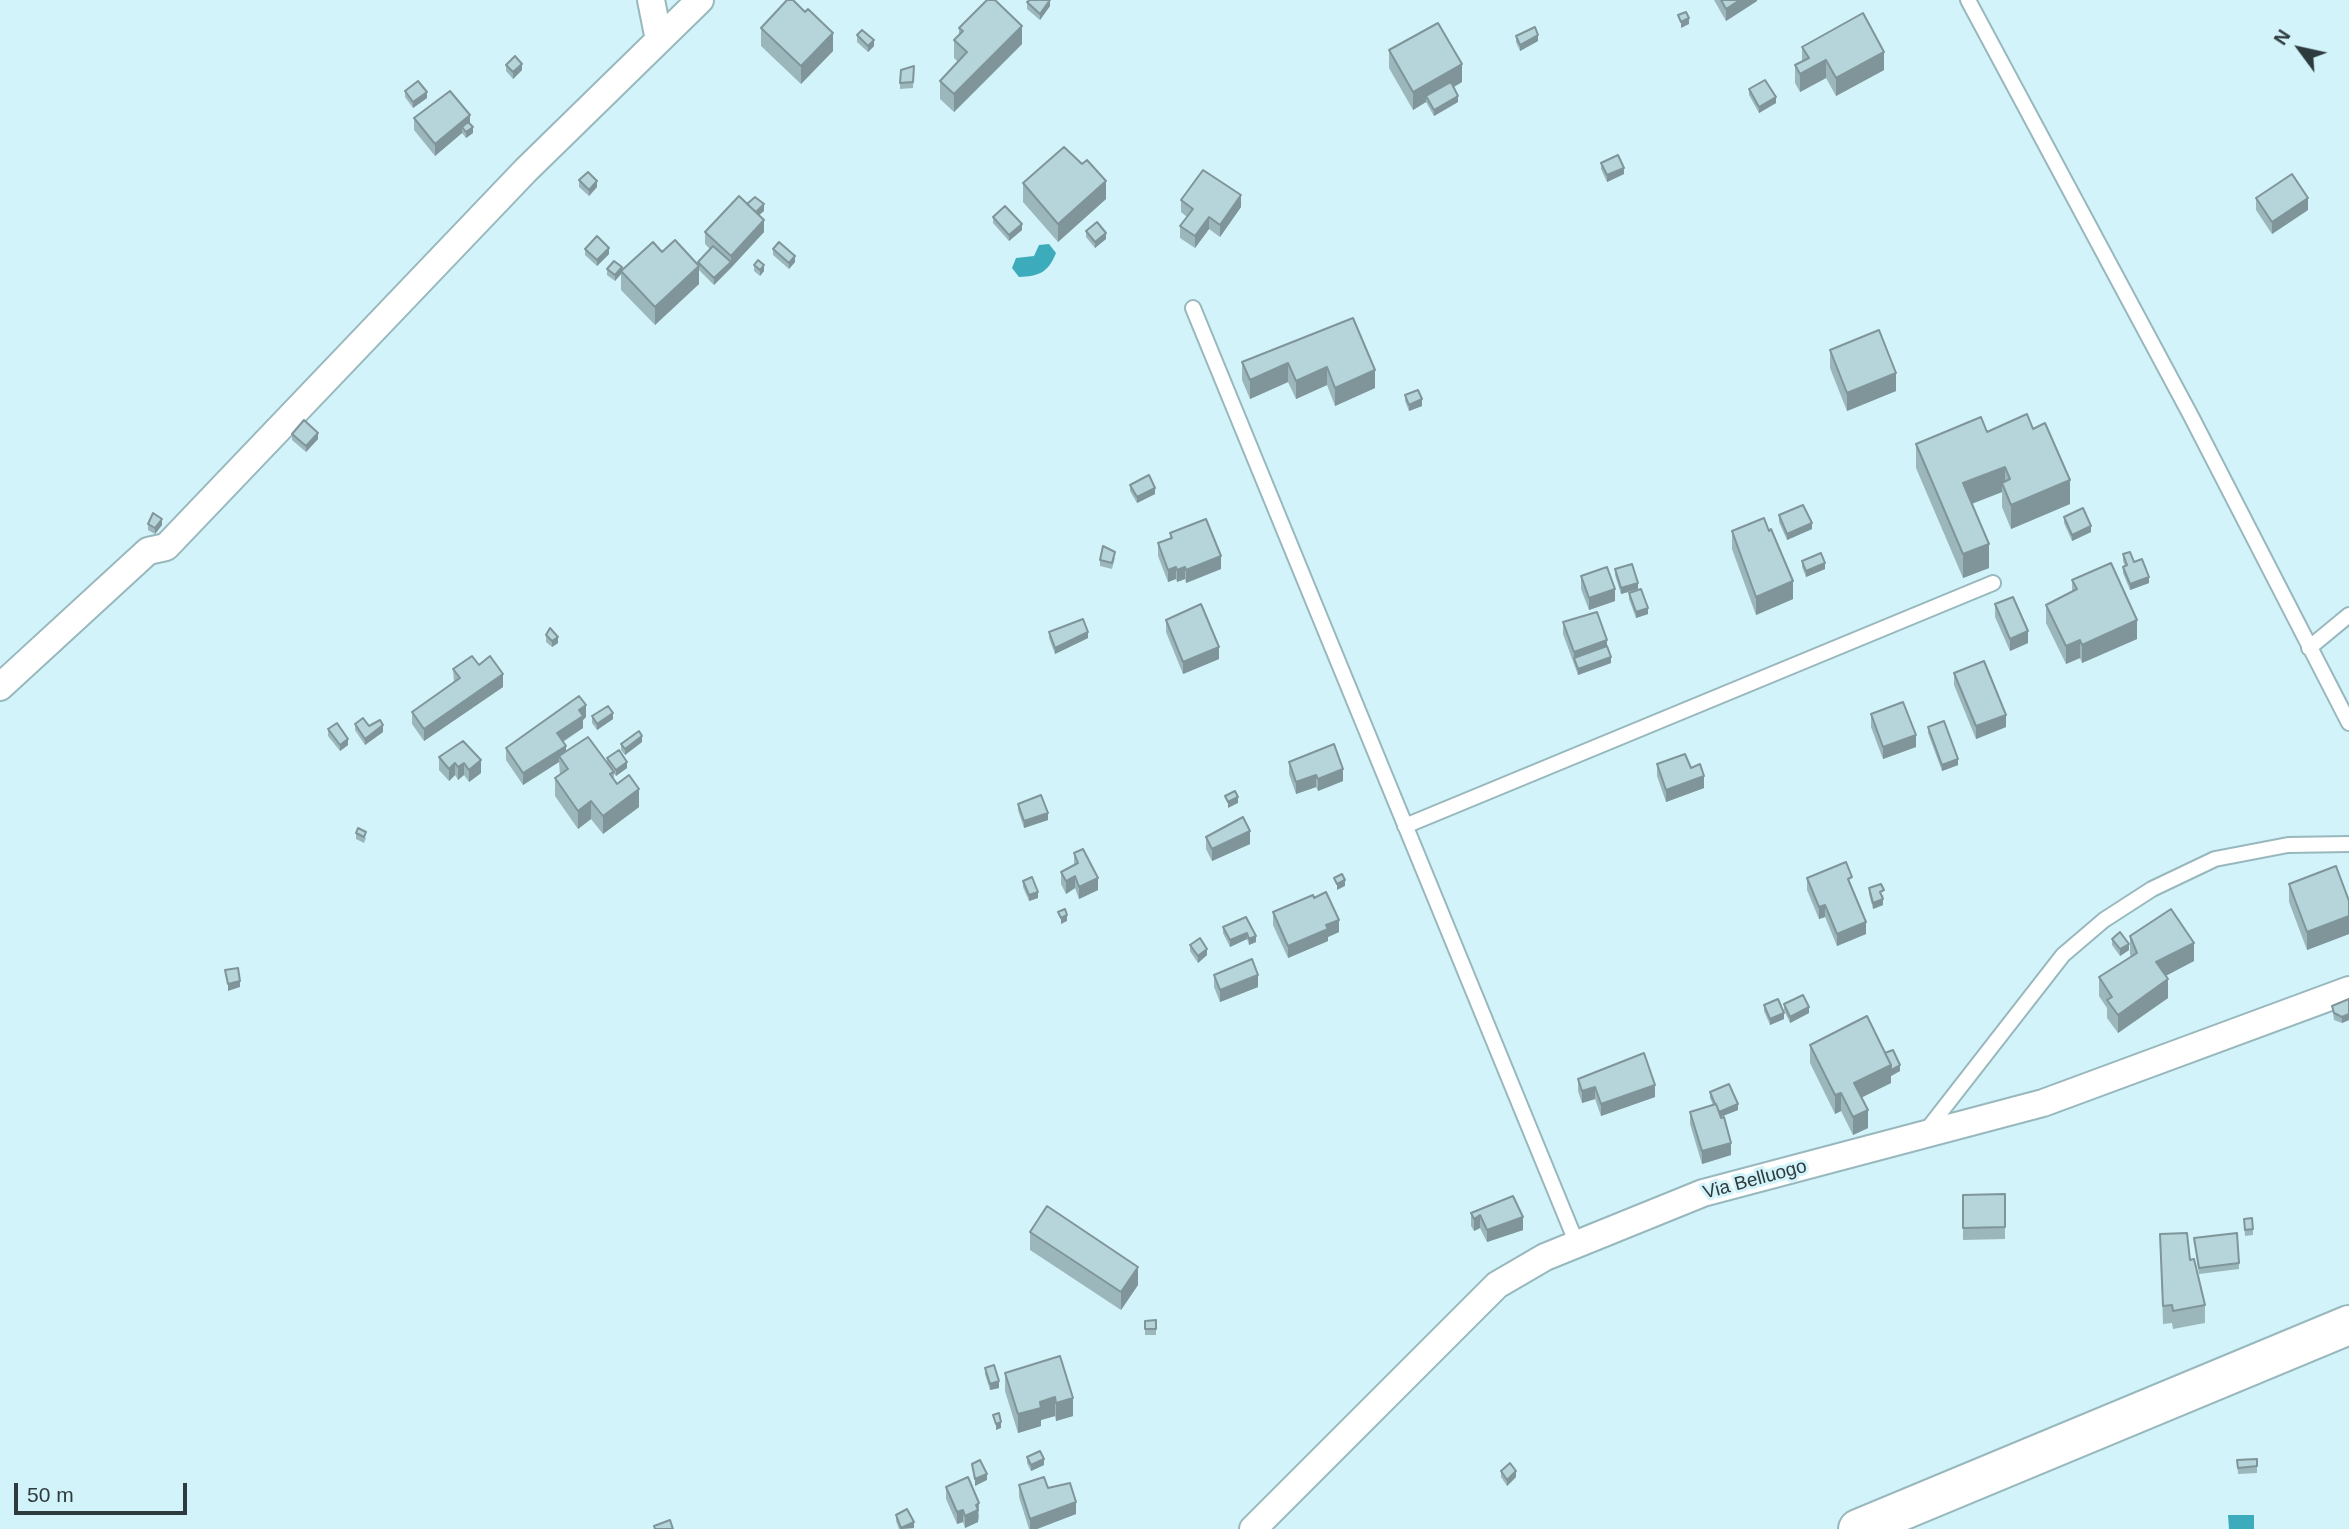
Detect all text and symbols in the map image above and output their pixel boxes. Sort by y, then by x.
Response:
north arrow [2265,14,2335,84]
text: N [2269,26,2295,49]
street label: Via Belluogo [1701,1155,1809,1205]
scale bar [18,1470,191,1514]
text: 50 m [27,1483,74,1506]

